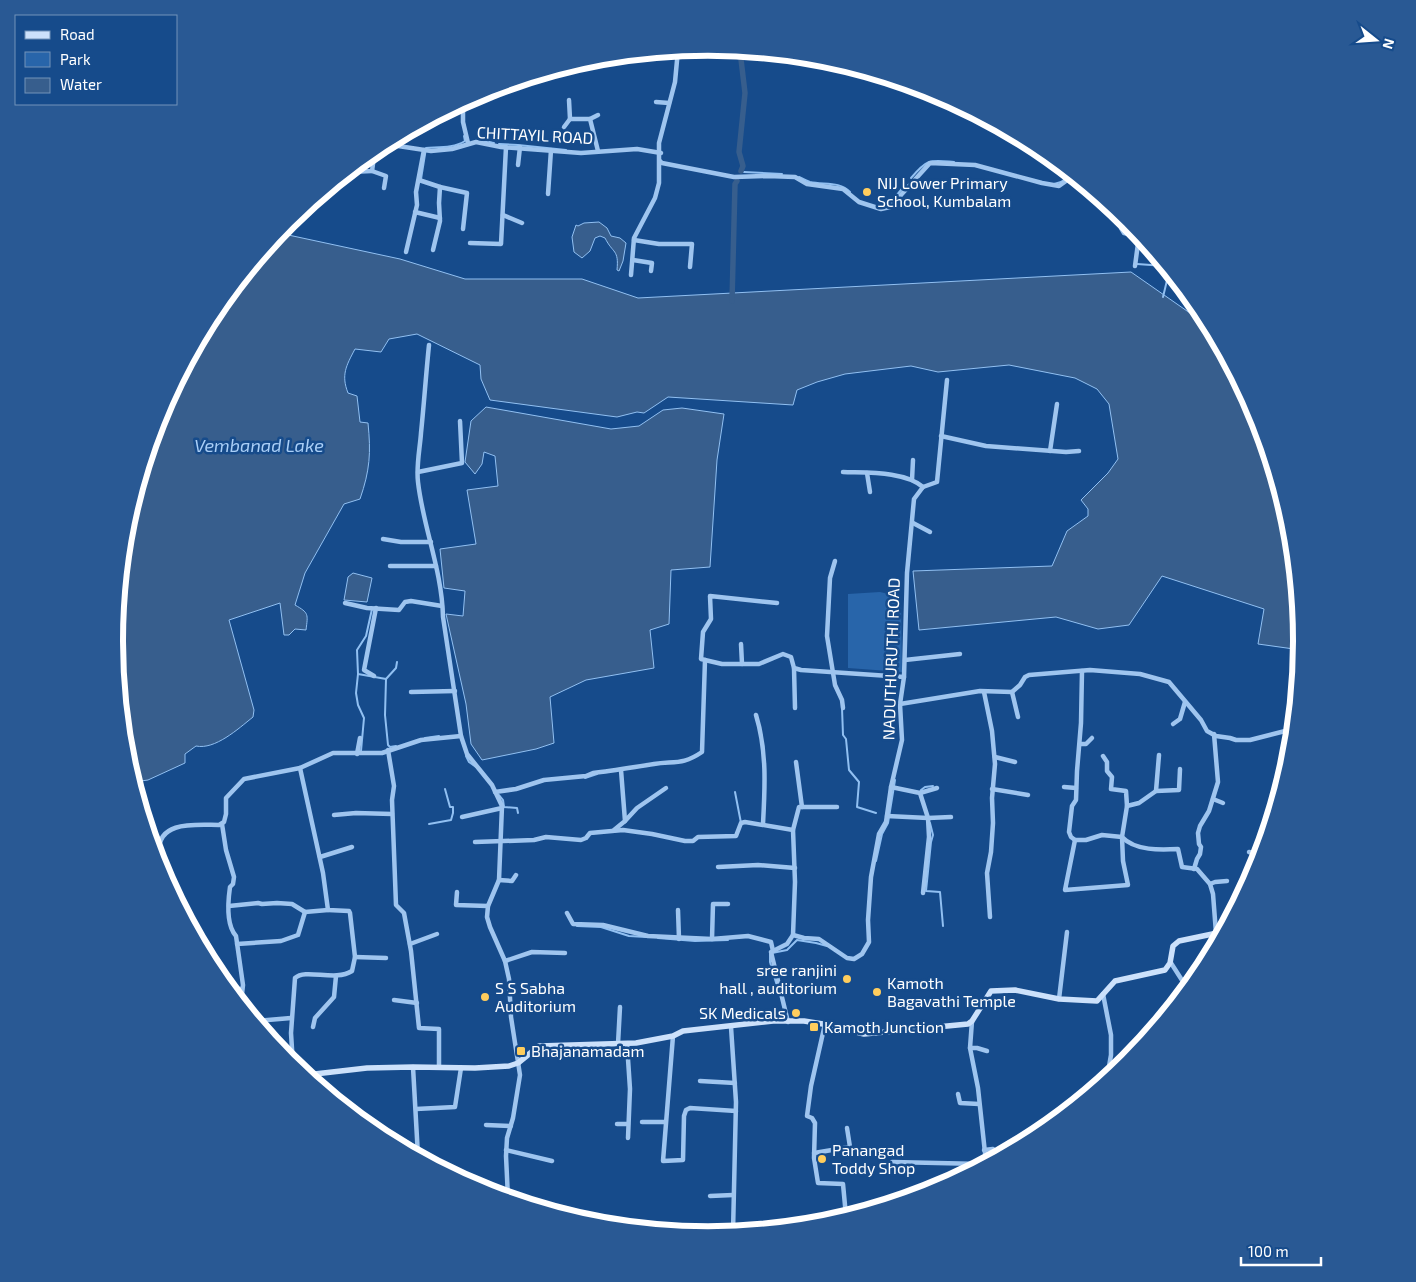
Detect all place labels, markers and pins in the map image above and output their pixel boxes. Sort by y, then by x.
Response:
place label: NIJ Lower Primary School, Kumbalam [877,173,1011,210]
marker: NIJ Lower Primary School, Kumbalam [861,186,873,198]
place label: sree ranjini hall , auditorium [719,960,837,997]
marker: sree ranjini hall , auditorium [841,973,853,985]
place label: Kamoth Bagavathi Temple [887,973,1016,1010]
place label: S S Sabha Auditorium [495,978,576,1015]
marker: Kamoth Bagavathi Temple [871,986,883,998]
marker: S S Sabha Auditorium [479,991,491,1003]
place label: SK Medicals [699,1003,786,1022]
marker: SK Medicals [790,1007,802,1019]
place label: Kamoth Junction [824,1017,944,1036]
marker: Kamoth Junction [808,1021,820,1033]
place label: Bhajanamadam [531,1041,645,1061]
marker: Bhajanamadam [515,1045,527,1057]
place label: Panangad Toddy Shop [832,1140,915,1177]
marker: Panangad Toddy Shop [816,1153,828,1165]

